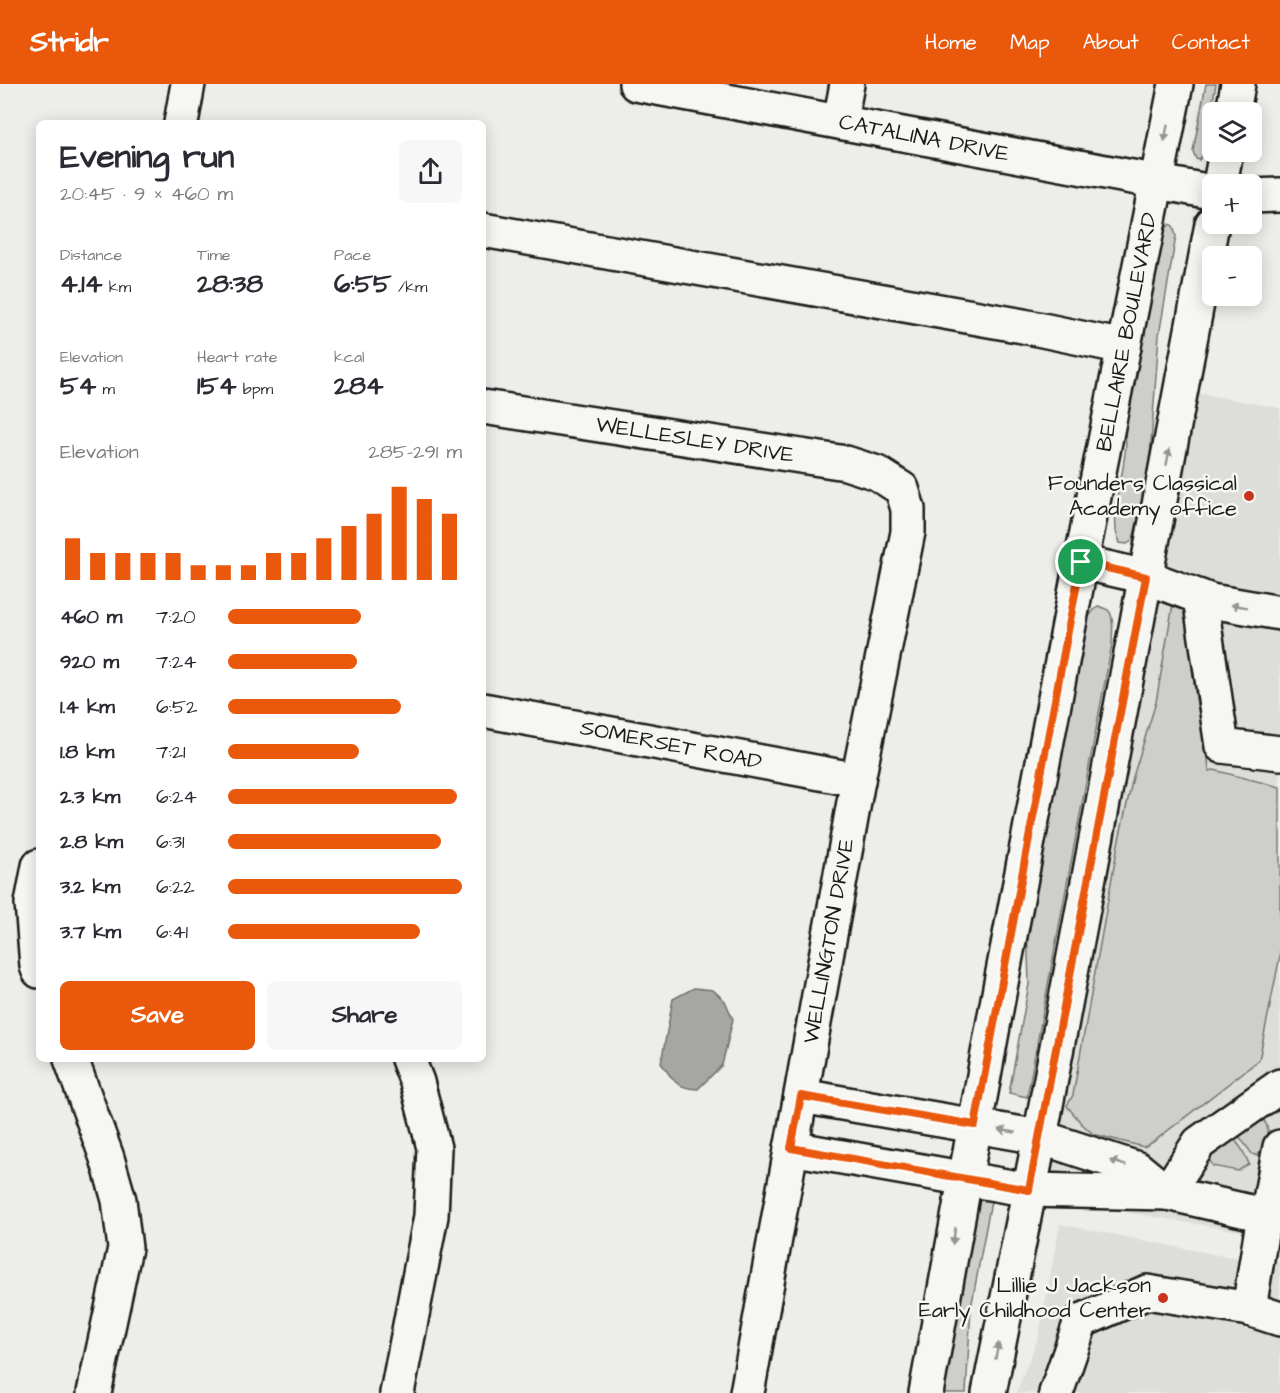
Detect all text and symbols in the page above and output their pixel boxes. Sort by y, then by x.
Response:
text: Stridr [30,23,109,62]
text: Home [925,28,977,57]
text: Map [1010,28,1050,57]
text: About [1083,28,1139,57]
text: Contact [1172,28,1250,57]
map controls [1202,102,1262,306]
button: layers [1202,102,1262,162]
street label: CATALINA DRIVE [836,106,1012,170]
one-way arrow [1161,124,1170,143]
text: Evening run [60,134,234,180]
button: share [399,140,462,203]
button: + [1202,174,1262,234]
text: 20:45 · 9 × 460 m [60,180,233,208]
street label: BELLAIRE BOULEVARD [1089,210,1165,454]
text: Distance [60,244,122,266]
text: Time [197,244,231,266]
text: Pace [334,244,371,266]
button: − [1202,246,1262,306]
text: 4.14 [60,266,102,302]
text: 28:38 [197,266,263,302]
text: 6:55 [334,266,391,302]
text: km [102,276,131,298]
text: /km [391,276,427,298]
text: Elevation [60,346,123,368]
text: Heart rate [197,346,277,368]
text: kcal [334,346,365,368]
text: 54 [60,368,96,404]
text: 154 [197,368,236,404]
text: 284 [334,368,383,404]
text: m [96,378,115,400]
text: bpm [236,378,273,400]
street label: WELLESLEY DRIVE [594,409,796,471]
text: Elevation [60,438,139,466]
text: 285–291 m [368,438,462,466]
one-way arrow [1164,448,1173,467]
place label: Founders Classical Academy office [1048,468,1237,525]
marker: Founders Classical Academy office [1242,489,1256,503]
pin [1055,536,1106,587]
icon: arrive [1064,545,1097,578]
one-way arrow [1230,601,1249,610]
text: 460 m [60,603,122,631]
text: 7:20 [156,603,196,631]
text: 920 m [60,648,119,676]
text: 7:24 [156,648,197,676]
text: 1.4 km [60,693,115,721]
text: 6:52 [156,693,197,721]
street label: SOMERSET ROAD [578,712,764,778]
text: 1.8 km [60,738,114,766]
text: 7:21 [156,738,186,766]
text: 2.3 km [60,783,120,811]
text: 6:24 [156,783,197,811]
text: 2.8 km [60,828,123,856]
text: 6:31 [156,828,185,856]
street label: WELLINGTON DRIVE [796,836,862,1046]
text: 3.2 km [60,873,120,901]
text: 6:22 [156,873,195,901]
text: 3.7 km [60,918,121,946]
text: 6:41 [156,918,188,946]
button: Save [60,981,255,1050]
button: Share [267,981,462,1050]
one-way arrow [998,1126,1017,1135]
one-way arrow [1109,1157,1127,1167]
one-way arrow [950,1227,959,1246]
place label: Lillie J Jackson Early Childhood Center [919,1270,1151,1327]
marker: Lillie J Jackson Early Childhood Center [1156,1291,1170,1305]
one-way arrow [993,1341,1002,1360]

